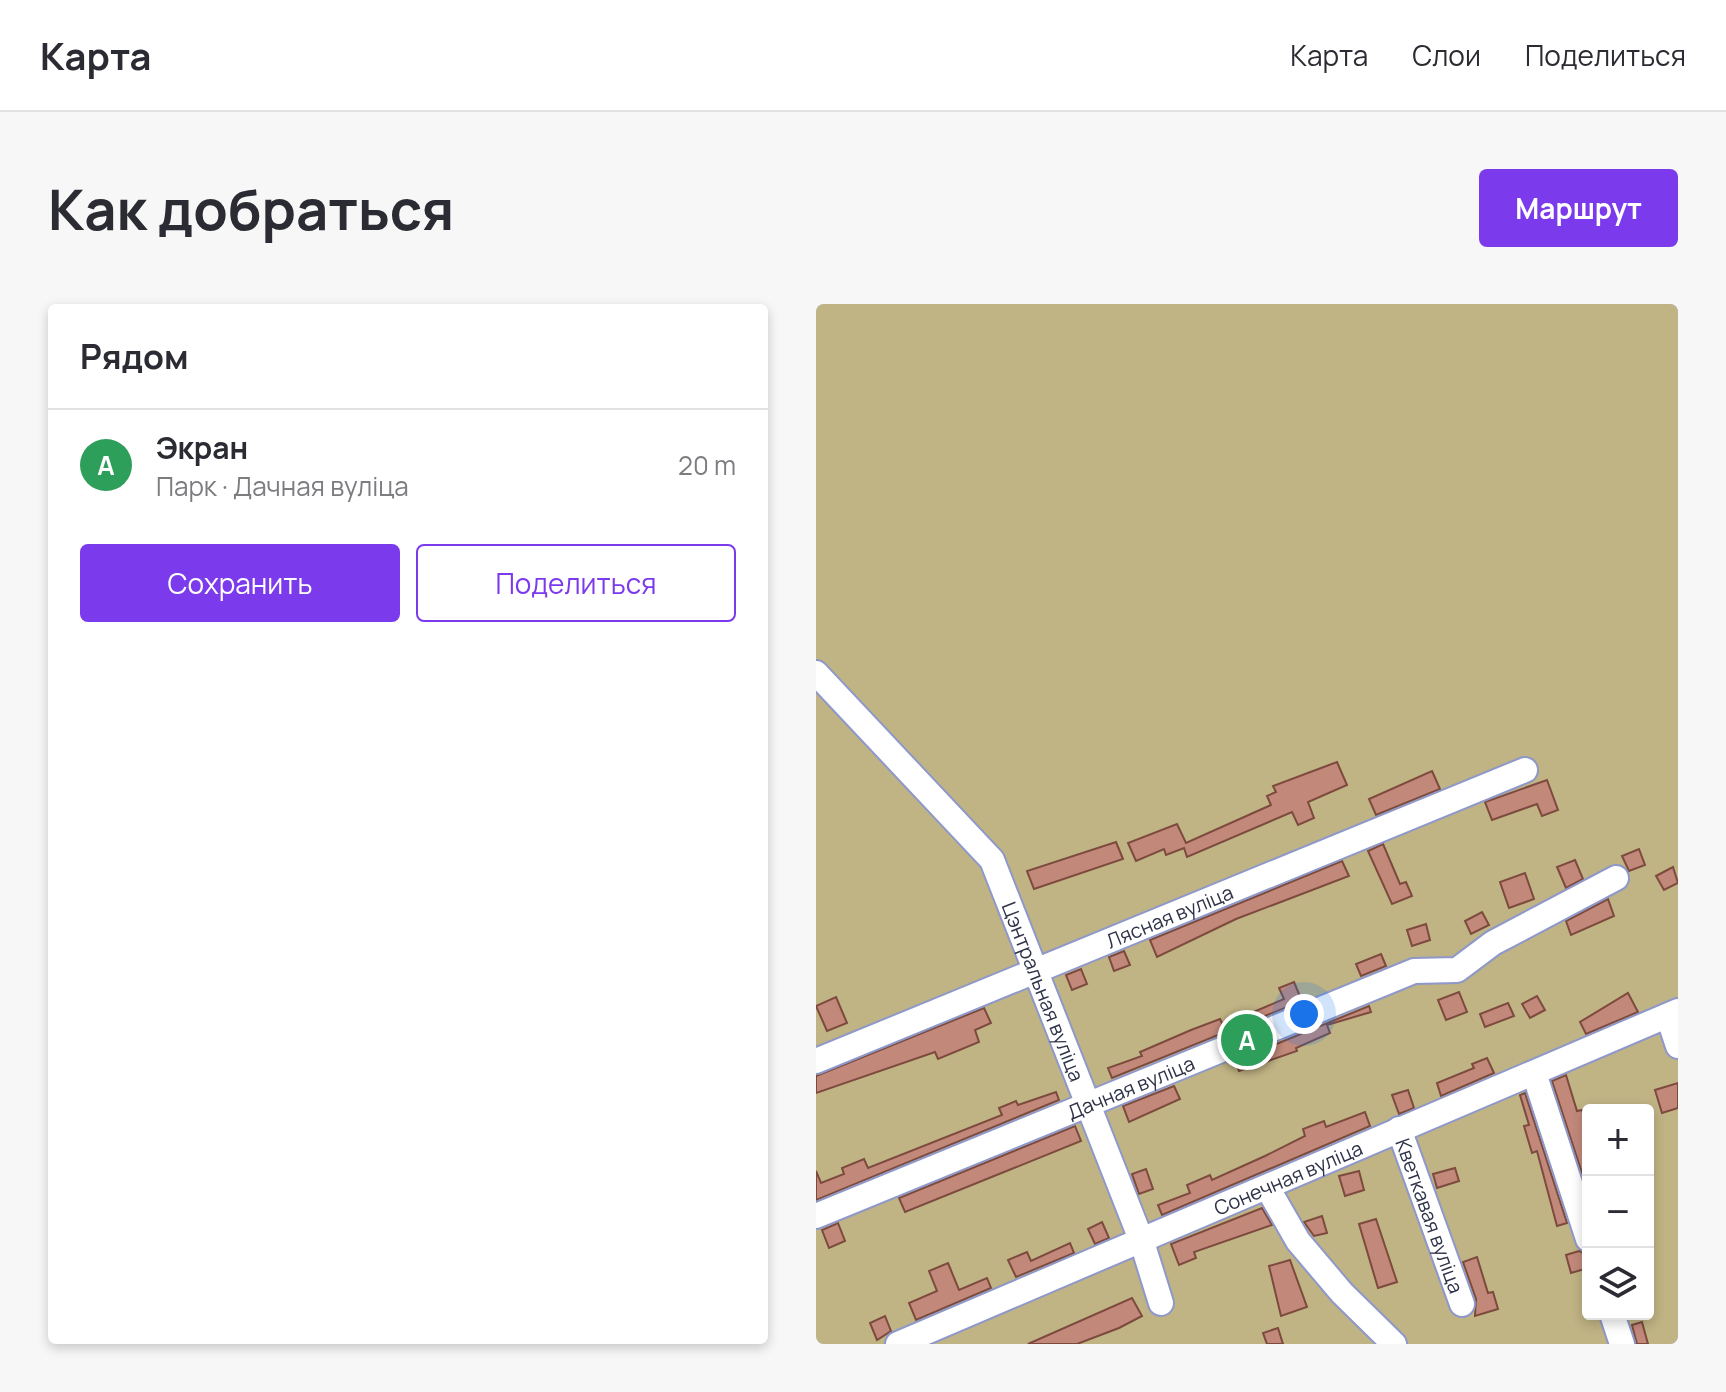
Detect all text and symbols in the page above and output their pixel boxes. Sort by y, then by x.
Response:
text: Карта [40,29,152,81]
text: Карта [1290,36,1368,74]
text: Слои [1412,36,1481,74]
text: Поделиться [1525,36,1686,74]
button: Маршрут [1479,169,1678,247]
text: Как добраться [48,170,454,247]
text: Рядом [80,333,189,379]
text: Экран [156,427,248,468]
text: A [97,447,115,483]
text: 20 m [678,447,736,483]
text: Парк · Дачная вуліца [156,468,409,504]
button: Сохранить [80,544,400,622]
button: Поделиться [416,544,736,622]
street label: Лясная вуліца [1102,878,1237,954]
street label: Цэнтральная вуліца [996,898,1091,1085]
your location [1284,994,1324,1034]
pin: A [1221,1010,1273,1070]
street label: Дачная вуліца [1063,1049,1198,1125]
map controls [1582,1104,1654,1320]
button: + [1582,1104,1654,1176]
street label: Сонечная вуліца [1209,1134,1366,1221]
street label: Кветкавая вуліца [1390,1134,1470,1297]
button: − [1582,1176,1654,1248]
button: layers [1582,1248,1654,1320]

